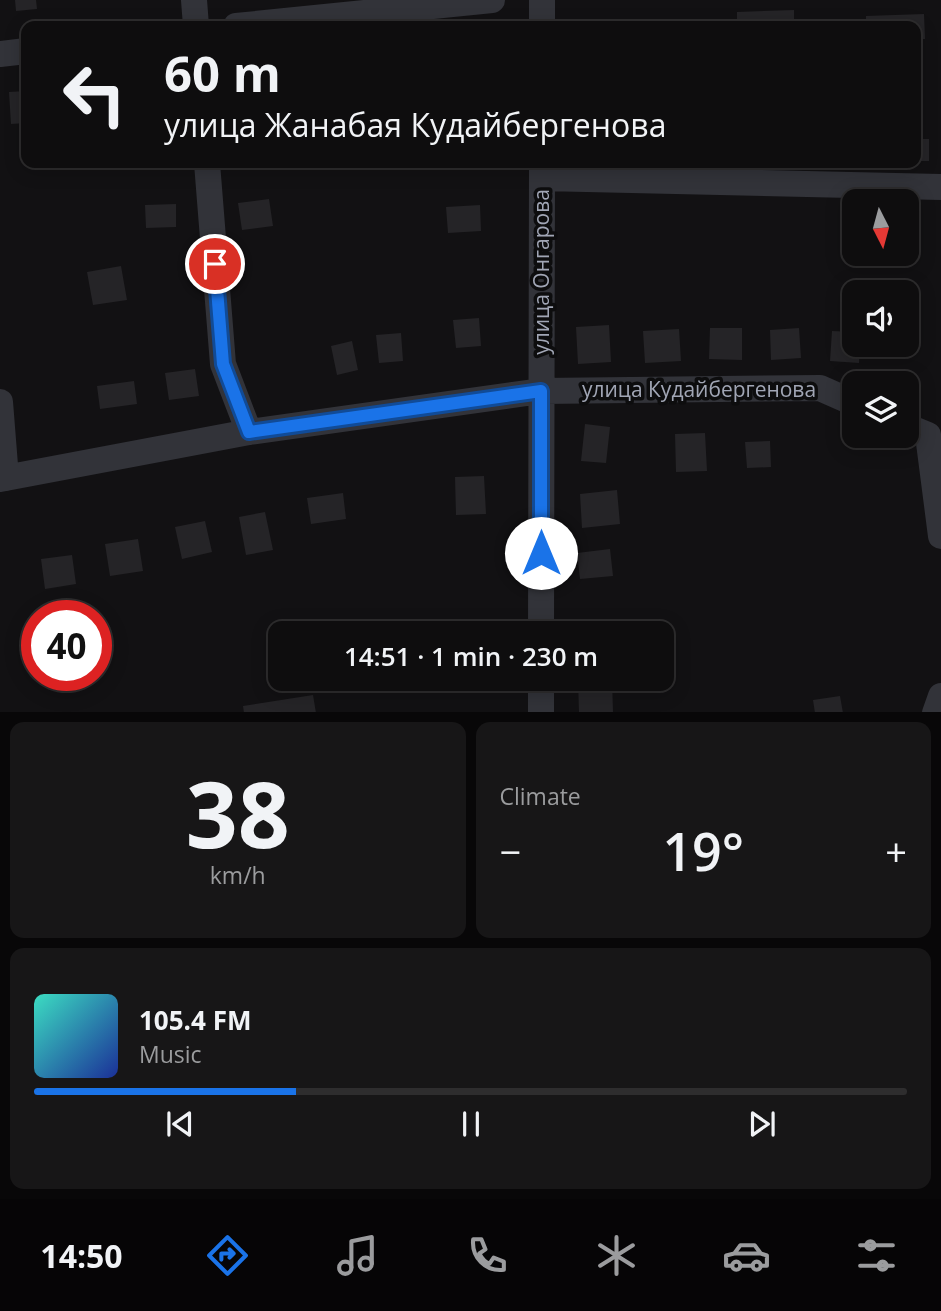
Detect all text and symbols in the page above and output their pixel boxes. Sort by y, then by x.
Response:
text: 60 m [164,40,281,106]
icon: left [49,49,140,140]
text: улица Жанабая Кудайбергенова [164,103,666,146]
street label: улица Онгарова [527,189,555,355]
north arrow [842,189,919,266]
map controls [842,189,919,448]
pin [185,234,245,294]
icon: arrive [196,245,234,283]
button: sound [842,280,919,357]
button: layers [842,371,919,448]
street label: улица Кудайбергенова [582,375,816,403]
position arrow [504,516,578,590]
speed limit sign: 40 [21,600,112,691]
text: 14:51 · 1 min · 230 m [344,638,598,674]
text: 38 [186,751,290,875]
text: Climate [500,780,581,812]
text: 19° [662,815,744,886]
text: − [500,825,521,877]
text: + [885,825,907,877]
text: km/h [210,859,266,891]
text: 105.4 FM [139,1002,251,1038]
text: Music [139,1038,202,1070]
icon: previous [161,1105,199,1143]
icon: pause [452,1105,490,1143]
icon: next [743,1105,781,1143]
icon: directions [203,1231,252,1280]
icon: music [333,1231,382,1280]
icon: phone [463,1231,512,1280]
icon: climate [592,1231,641,1280]
icon: car [722,1231,771,1280]
icon: filters [852,1231,901,1280]
text: 14:50 [40,1234,123,1277]

